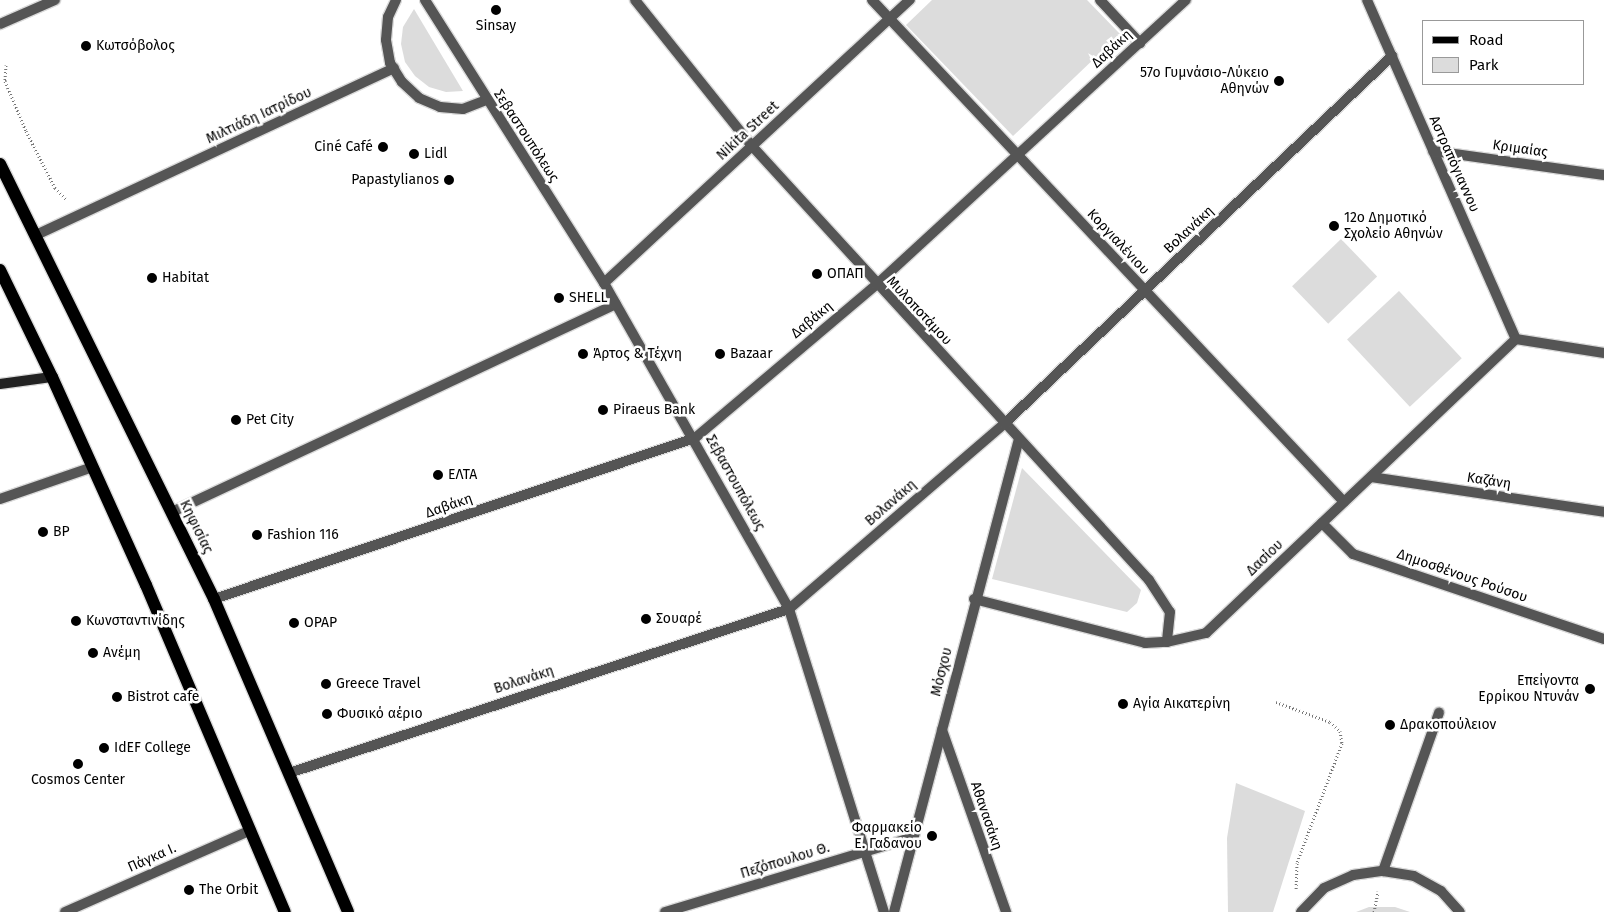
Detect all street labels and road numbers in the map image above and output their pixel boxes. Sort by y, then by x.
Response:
street label: Δαβάκη [1088,26,1136,72]
street label: Μιλτιάδη Ιατρίδου [204,84,314,148]
street label: Σεβαστουπόλεως [490,87,562,185]
street label: Nikita Street [713,98,783,164]
street label: Αστραπόγιαννου [1425,113,1483,215]
street label: Κριμαίας [1491,137,1549,161]
street label: Βολανάκη [1161,203,1217,257]
street label: Κοργιαλένιου [1083,206,1153,278]
street label: Μυλοποτάμου [883,273,955,349]
street label: Δαβάκη [788,298,836,342]
street label: Σεβαστουπόλεως [702,432,768,534]
street label: Καζάνη [1466,469,1512,493]
street label: Βολανάκη [862,476,920,530]
street label: Δαβάκη [423,490,475,522]
street label: Κηφισίας [176,497,216,557]
street label: Δασίου [1243,536,1287,580]
street label: Δημοσθένους Ρούσου [1394,546,1530,606]
street label: Μόσχου [928,646,956,698]
street label: Βολανάκη [492,662,556,698]
street label: Αθανασάκη [966,780,1006,852]
street label: Πεζόπουλου Θ. [738,839,832,883]
street label: Πάγκα Ι. [125,840,179,876]

